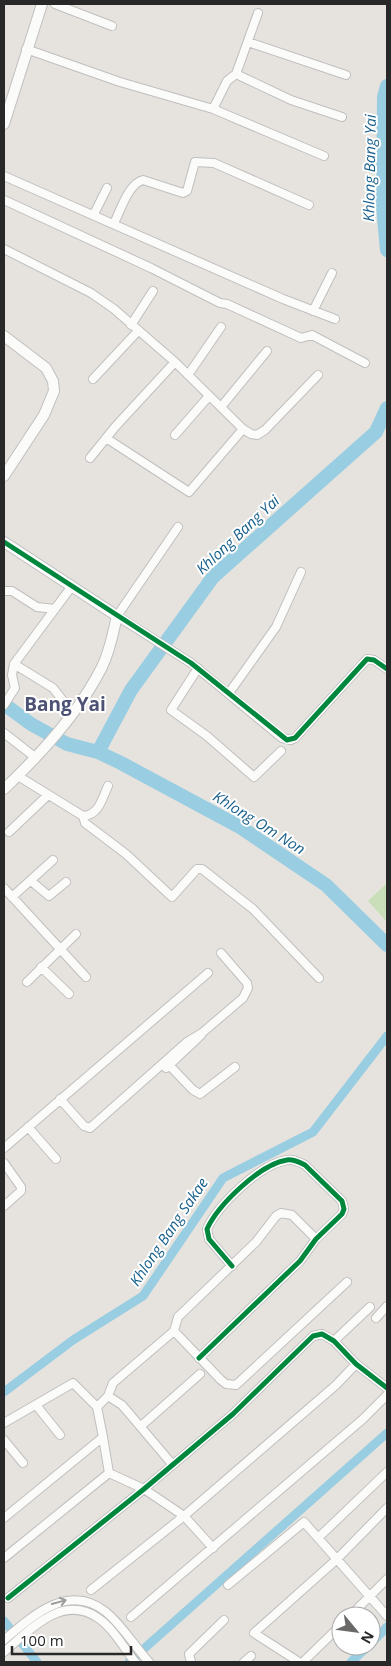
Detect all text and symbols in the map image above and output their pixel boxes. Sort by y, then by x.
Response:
water label: Khlong Bang Yai [358,114,380,222]
water label: Khlong Bang Yai [191,490,284,578]
district label: Bang Yai [24,691,106,717]
water label: Khlong Om Non [210,786,309,858]
water label: Khlong Bang Sakae [124,1173,212,1290]
one-way arrow [51,1597,67,1607]
north arrow [331,1606,381,1656]
scale bar [12,1624,131,1656]
text: N [357,1628,379,1647]
text: 100 m [20,1630,64,1650]

